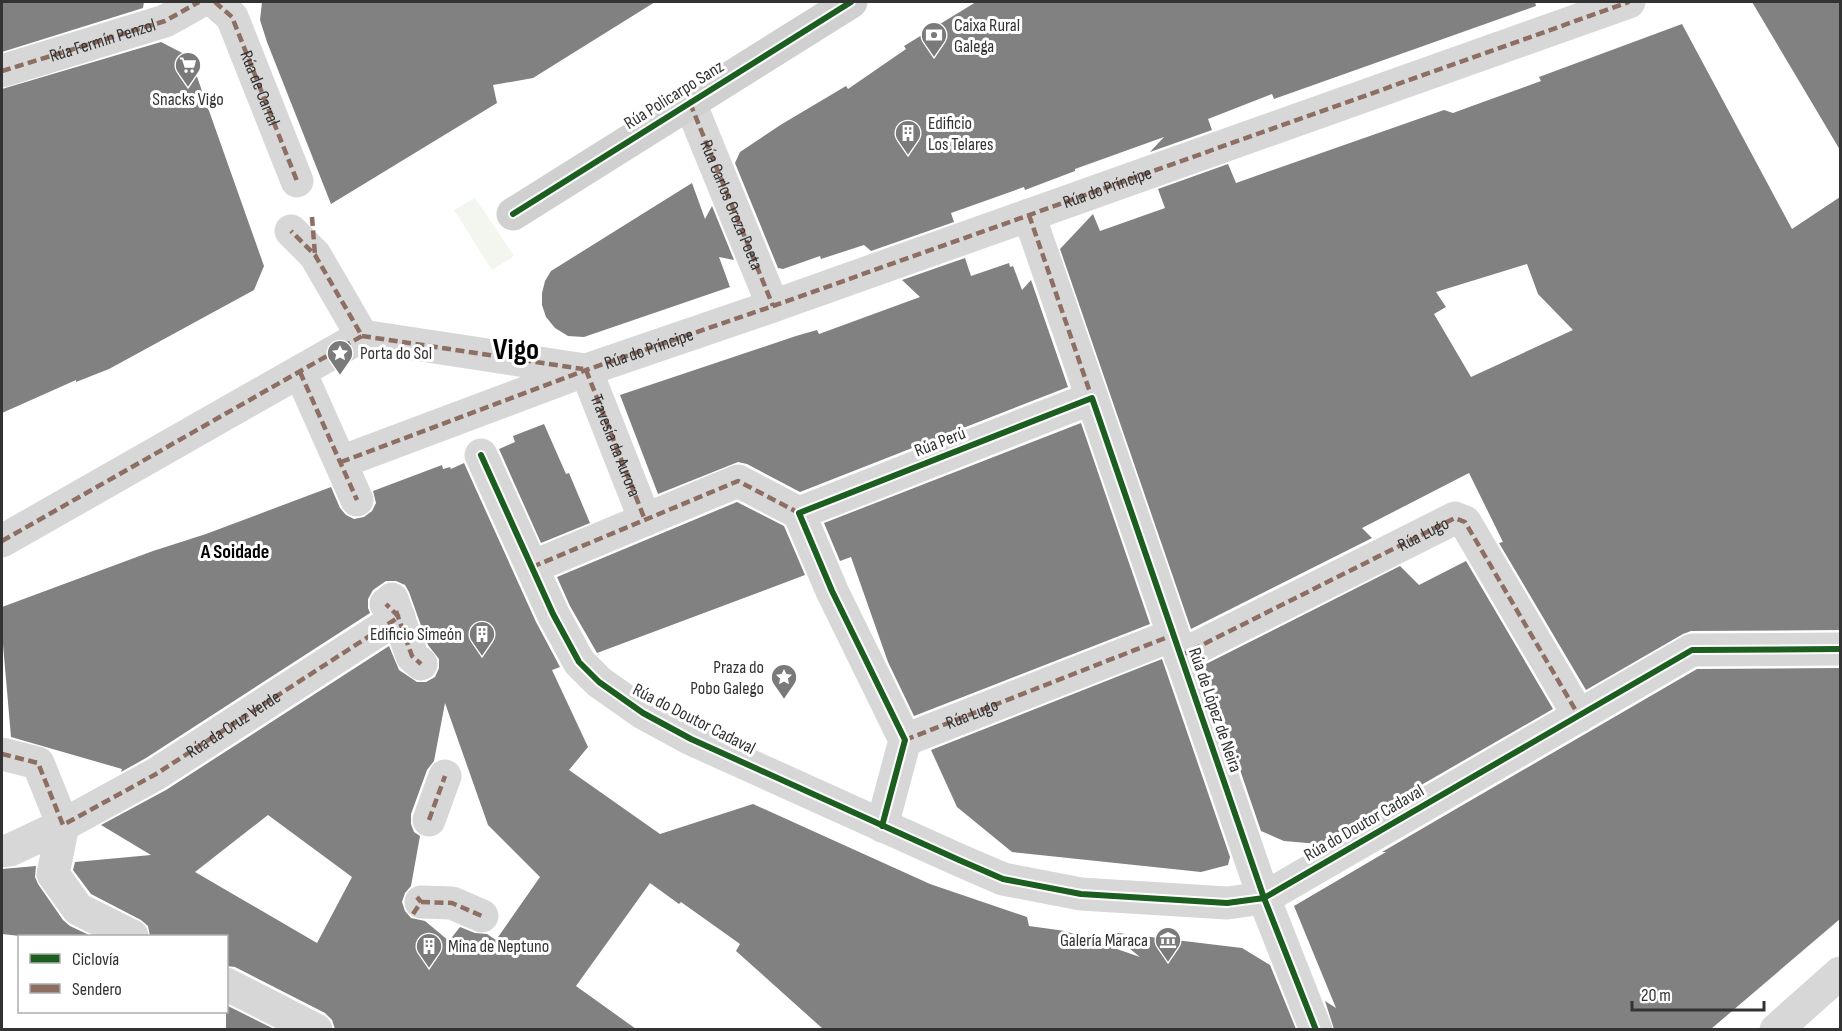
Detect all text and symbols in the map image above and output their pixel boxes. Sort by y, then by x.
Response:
street label: Rúa Fermín Penzol [47,14,158,66]
place label: Caixa Rural Galega [954,15,1020,57]
bank icon: Caixa Rural Galega [919,20,949,58]
street label: Rúa de Carral [236,47,284,129]
supermarket icon: Snacks Vigo [173,50,203,88]
street label: Rúa Policarpo Sanz [620,56,728,134]
place label: Snacks Vigo [152,89,224,110]
place label: Edificio Los Telares [928,113,993,155]
building icon: Edificio Los Telares [893,118,923,156]
street label: Rúa Carlos Oroza Poeta [696,137,768,273]
street label: Rúa do Príncipe [1060,162,1154,213]
street label: Rúa do Príncipe [601,324,696,373]
district label: Vigo [493,332,539,368]
place icon: Porta do Sol [325,338,355,376]
place label: Porta do Sol [360,343,432,364]
street label: Travesía da Aurora [586,391,645,500]
street label: Rúa Perú [911,423,969,461]
street label: Rúa Lugo [1394,512,1452,556]
district label: A Soidade [200,540,269,564]
building icon: Edificio Simeón [467,619,497,657]
place label: Edificio Simeón [370,624,462,645]
street label: Rúa de López de Neira [1184,645,1246,775]
place label: Praza do Pobo Galego [690,657,764,699]
place icon: Praza do Pobo Galego [769,662,799,700]
street label: Rúa do Doutor Cadaval [629,679,759,759]
street label: Rúa da Cruz Verde [182,686,284,762]
street label: Rúa Lugo [943,694,1001,733]
street label: Rúa do Doutor Cadaval [1300,780,1428,866]
museum icon: Galería Maraca [1153,925,1183,963]
place label: Galería Maraca [1060,930,1148,951]
building icon: Mina de Neptuno [414,931,444,969]
legend [18,935,228,1013]
place label: Mina de Neptuno [448,936,549,957]
text: Ciclovía [72,949,119,970]
scale bar [1632,974,1764,1012]
text: Sendero [72,979,122,1000]
text: 20 m [1641,985,1671,1006]

